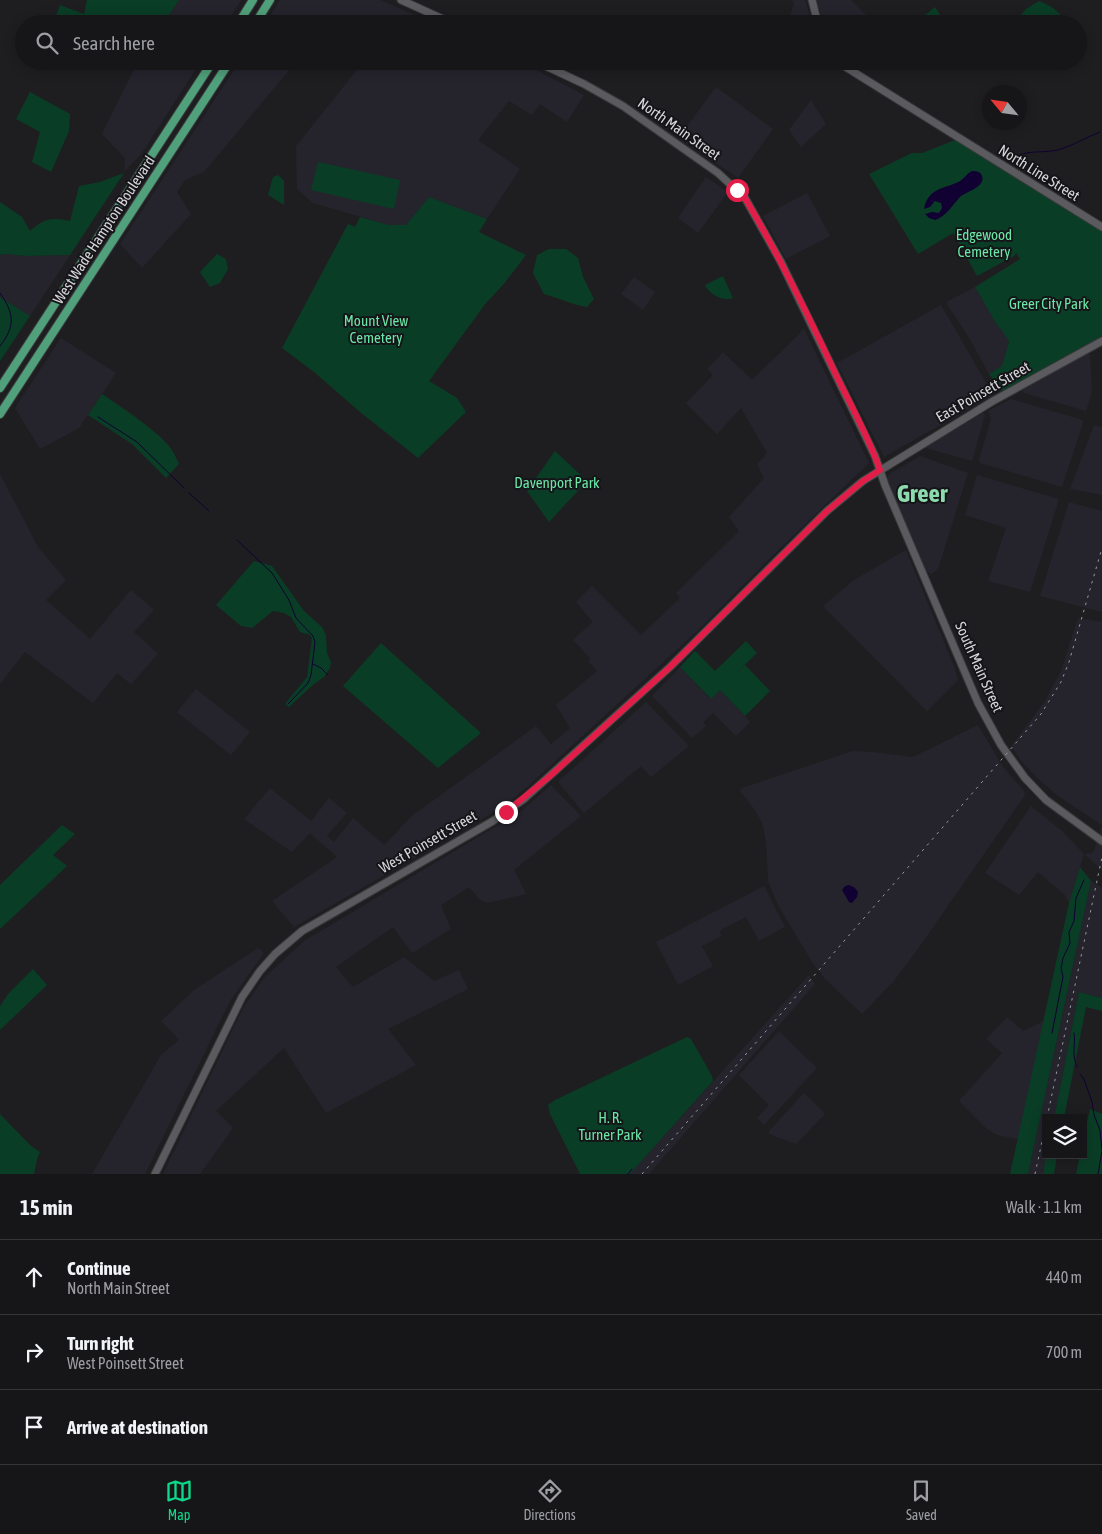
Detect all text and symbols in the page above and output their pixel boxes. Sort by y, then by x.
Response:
search box [15,15,1087,70]
icon: search [33,29,61,57]
text: Search here [73,32,155,54]
north arrow [982,85,1027,130]
street label: North Main Street [635,94,724,163]
street label: North Line Street [996,141,1083,204]
street label: West Wade Hampton Boulevard [49,153,158,307]
route start [726,179,749,202]
park label: Edgewood Cemetery [956,226,1012,260]
park label: Greer City Park [1009,295,1089,312]
park label: Mount View Cemetery [344,312,408,346]
street label: East Poinsett Street [933,358,1033,425]
park label: Davenport Park [514,474,600,491]
district label: Greer [897,479,948,507]
street label: South Main Street [952,619,1007,715]
route end [495,801,518,824]
street label: West Poinsett Street [376,807,479,876]
park label: H. R. Turner Park [578,1109,642,1143]
map controls [1042,1114,1087,1159]
button: layers [1042,1114,1087,1159]
text: 15 min [20,1195,73,1219]
text: Walk · 1.1 km [1006,1198,1082,1216]
text: Continue [67,1257,131,1279]
icon: ahead [20,1263,48,1291]
text: 440 m [1046,1268,1082,1286]
text: North Main Street [67,1279,170,1297]
text: Turn right [67,1332,134,1354]
icon: right [20,1338,48,1366]
text: 700 m [1046,1343,1082,1361]
text: West Poinsett Street [67,1354,184,1372]
icon: arrive [20,1413,48,1441]
text: Arrive at destination [67,1416,208,1438]
tab: Map [165,1477,193,1523]
tab: Directions [523,1477,576,1523]
tab: Saved [906,1477,937,1523]

